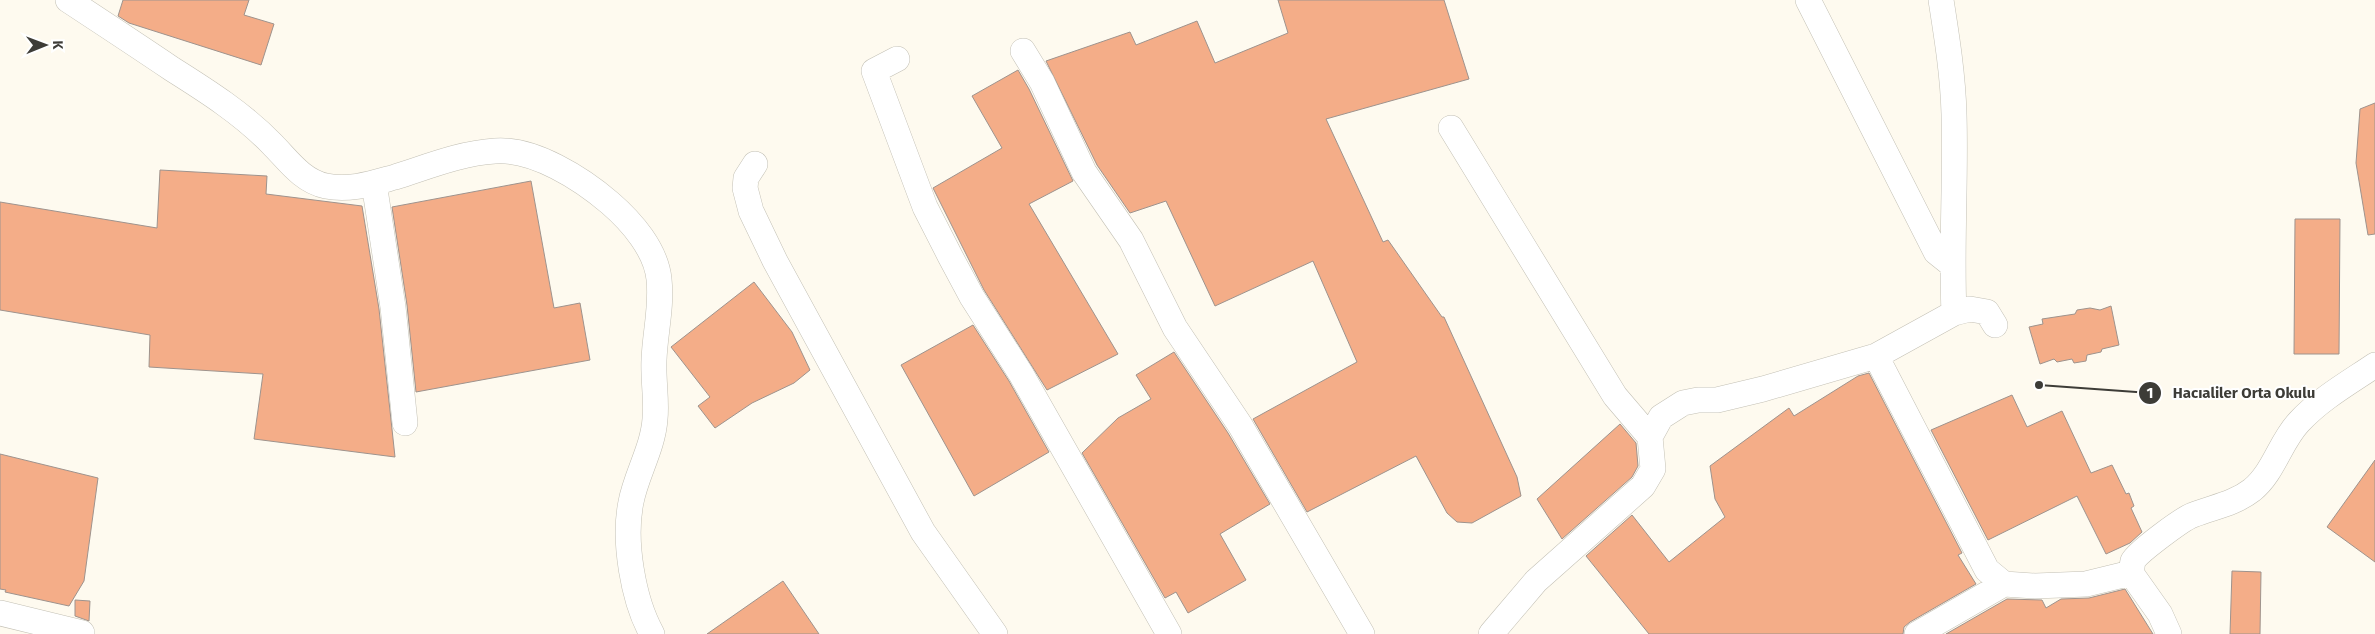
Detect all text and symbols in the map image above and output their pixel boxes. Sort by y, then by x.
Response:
north arrow [20,20,70,70]
text: K [49,40,66,50]
callout: Hacıaliler Orta Okulu [2138,378,2325,408]
text: 1 [2147,384,2153,402]
text: Hacıaliler Orta Okulu [2173,384,2315,402]

